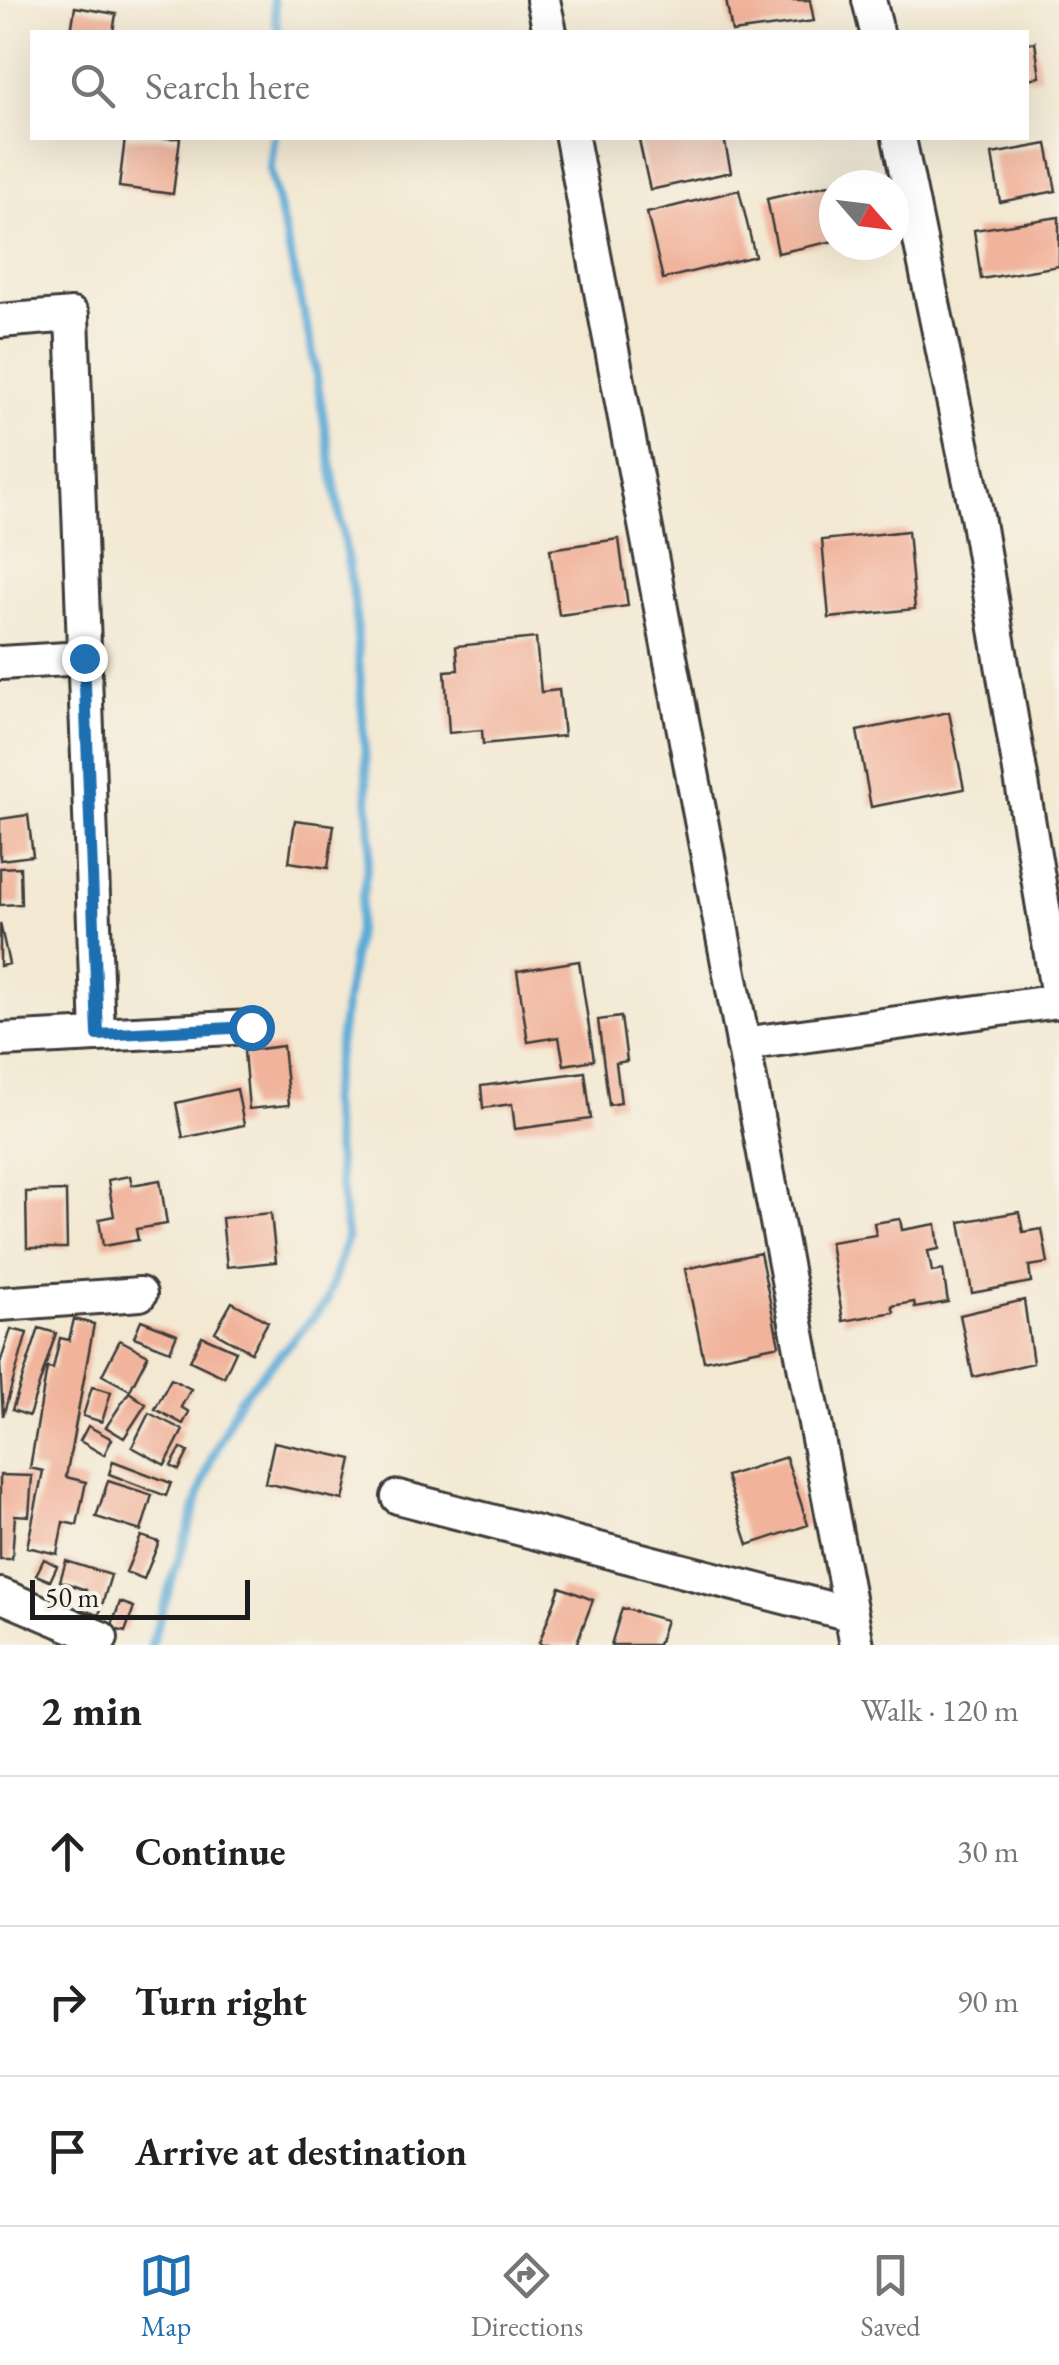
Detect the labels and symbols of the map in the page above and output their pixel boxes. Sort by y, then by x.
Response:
north arrow [819,170,909,260]
route end [62,636,108,682]
route start [229,1005,275,1051]
scale bar [30,1575,250,1620]

